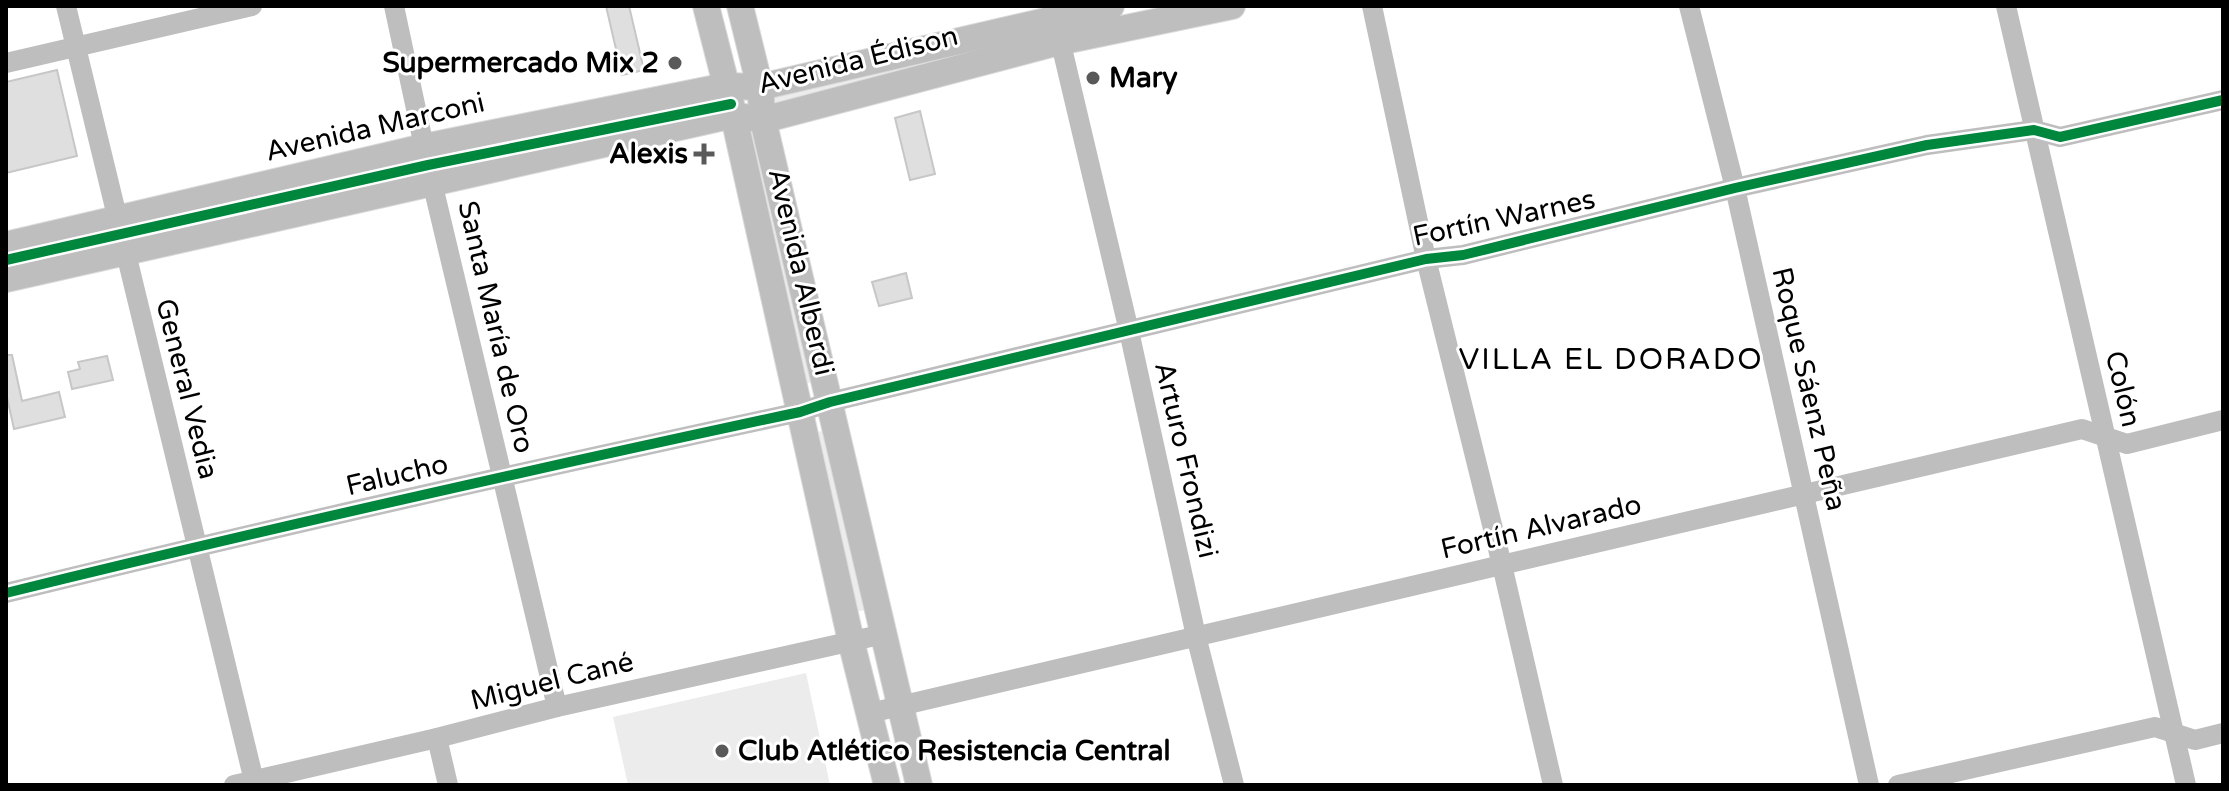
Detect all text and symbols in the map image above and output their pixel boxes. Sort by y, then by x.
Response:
street label: Avenida Édison [755,19,961,101]
place label: Supermercado Mix 2 [382,46,659,80]
marker: Supermercado Mix 2 [666,54,684,72]
place label: Mary [1109,61,1178,95]
marker: Mary [1084,69,1102,87]
street label: Avenida Marconi [262,85,488,169]
place label: Alexis [609,137,688,171]
marker: Alexis [695,145,713,163]
street label: Avenida Alberdi [761,165,841,379]
street label: Fortín Warnes [1410,182,1598,254]
street label: Santa María de Oro [450,198,542,456]
street label: Roque Sáenz Peña [1764,264,1854,514]
street label: General Vedia [148,295,226,483]
district label: VILLA EL DORADO [1458,341,1764,378]
street label: Colón [2098,348,2148,430]
street label: Arturo Frondizi [1147,359,1225,561]
street label: Falucho [343,447,451,503]
street label: Fortín Alvarado [1437,487,1645,567]
street label: Miguel Cané [467,644,637,718]
place label: Club Atlético Resistencia Central [738,734,1171,768]
marker: Club Atlético Resistencia Central [713,742,731,760]

